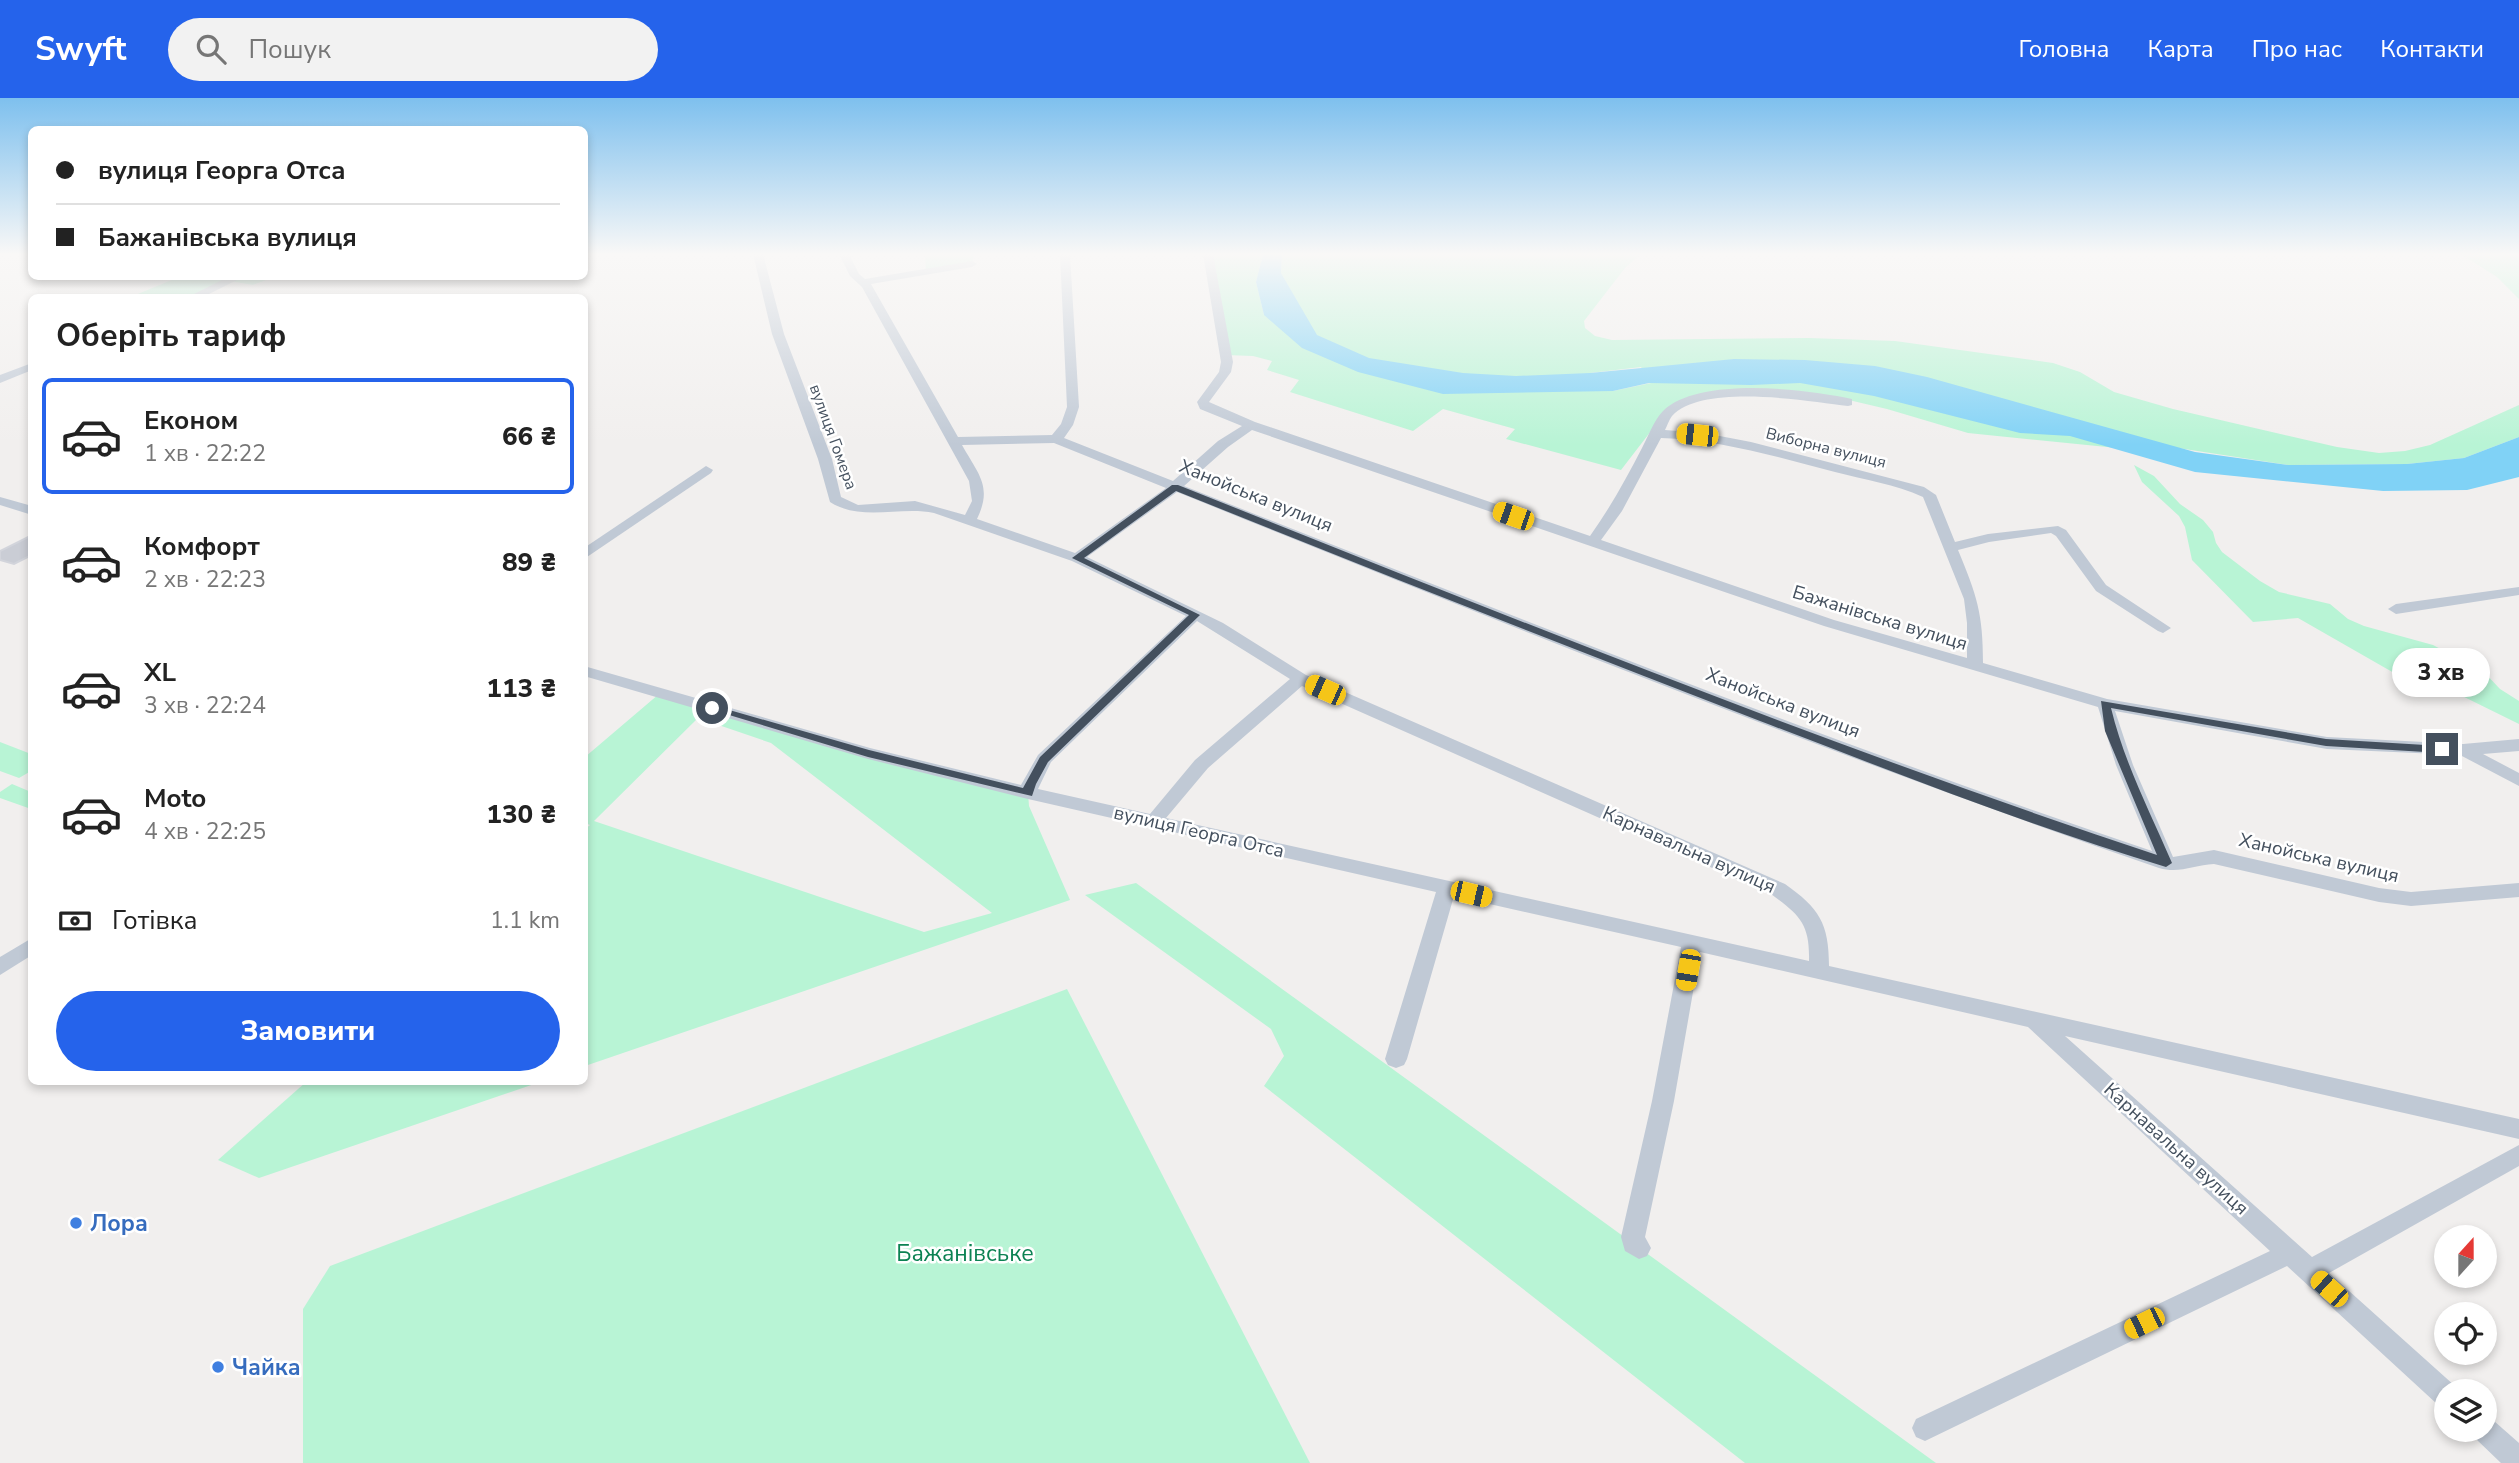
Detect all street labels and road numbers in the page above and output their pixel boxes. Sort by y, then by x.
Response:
street label: вулиця Гомера [804,381,862,493]
street label: Виборна вулиця [1764,422,1888,474]
street label: Ханойська вулиця [1175,453,1337,539]
street label: Бажанівська вулиця [1789,579,1971,657]
street label: Ханойська вулиця [1702,662,1864,744]
street label: вулиця Георга Отса [1111,800,1287,864]
street label: Карнавальна вулиця [1599,800,1779,900]
street label: Ханойська вулиця [2237,827,2401,889]
street label: Карнавальна вулиця [2098,1077,2254,1221]

